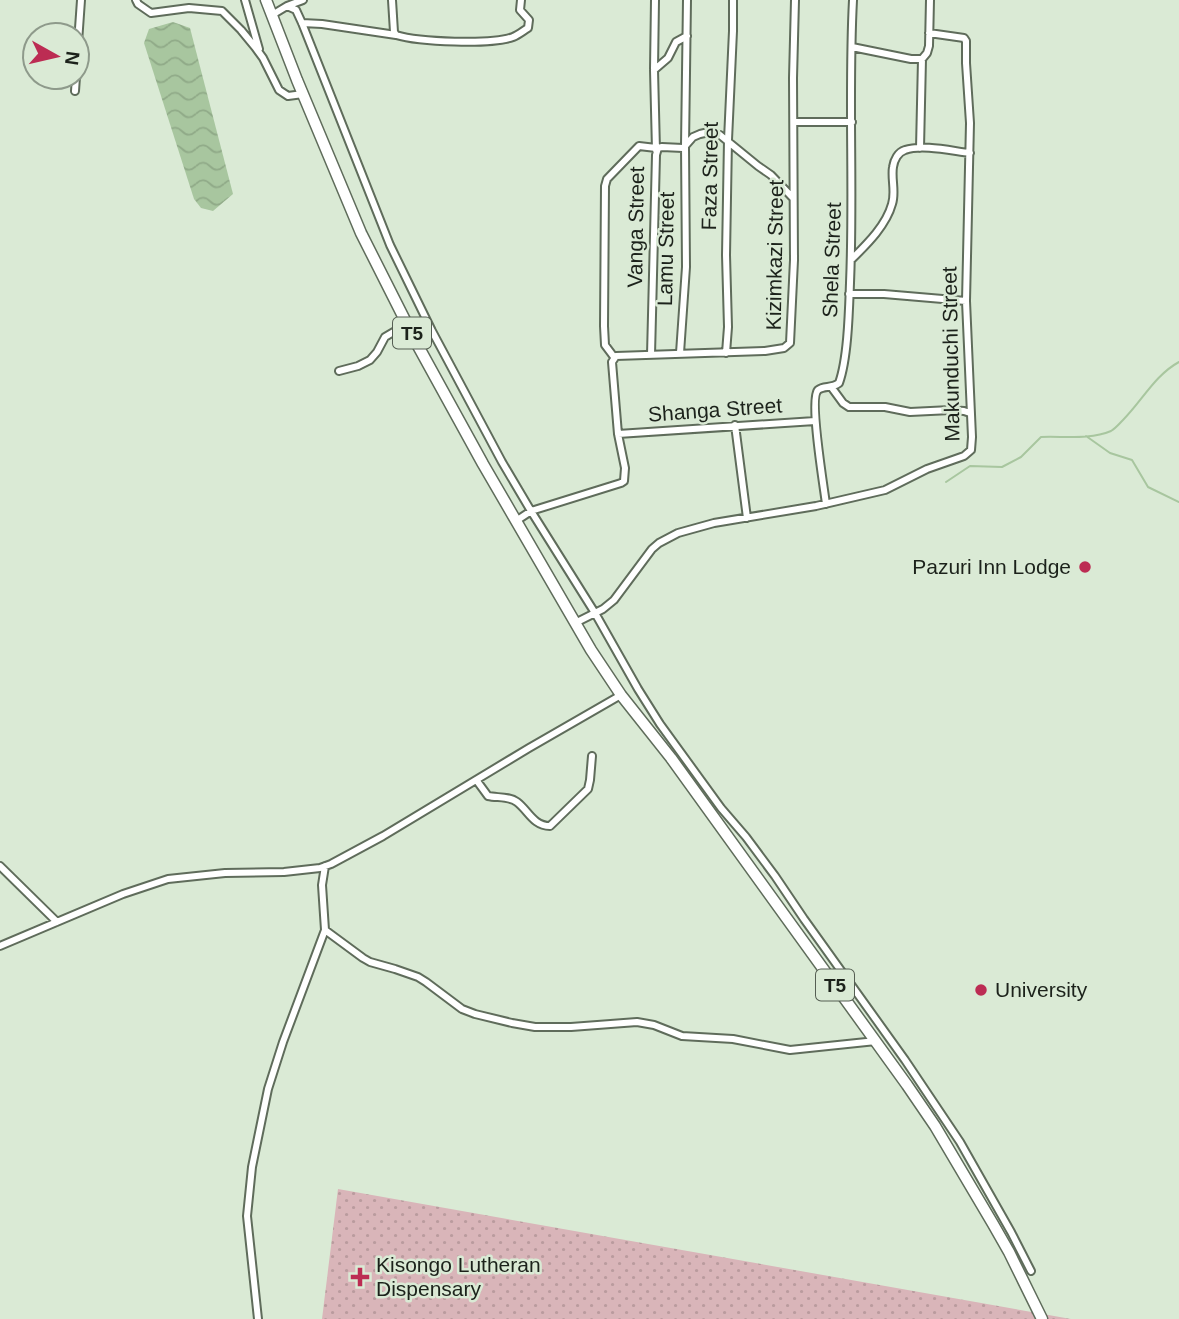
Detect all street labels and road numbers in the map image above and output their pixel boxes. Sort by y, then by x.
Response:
street label: Faza Street [697,121,722,230]
street label: Vanga Street [623,166,648,288]
street label: Kizimkazi Street [762,179,787,330]
street label: Lamu Street [653,191,678,306]
street label: Shela Street [818,202,845,318]
street label: Makunduchi Street [937,266,964,442]
road number: T5 [393,318,431,348]
street label: Shanga Street [647,393,783,426]
road number: T5 [816,970,854,1001]

